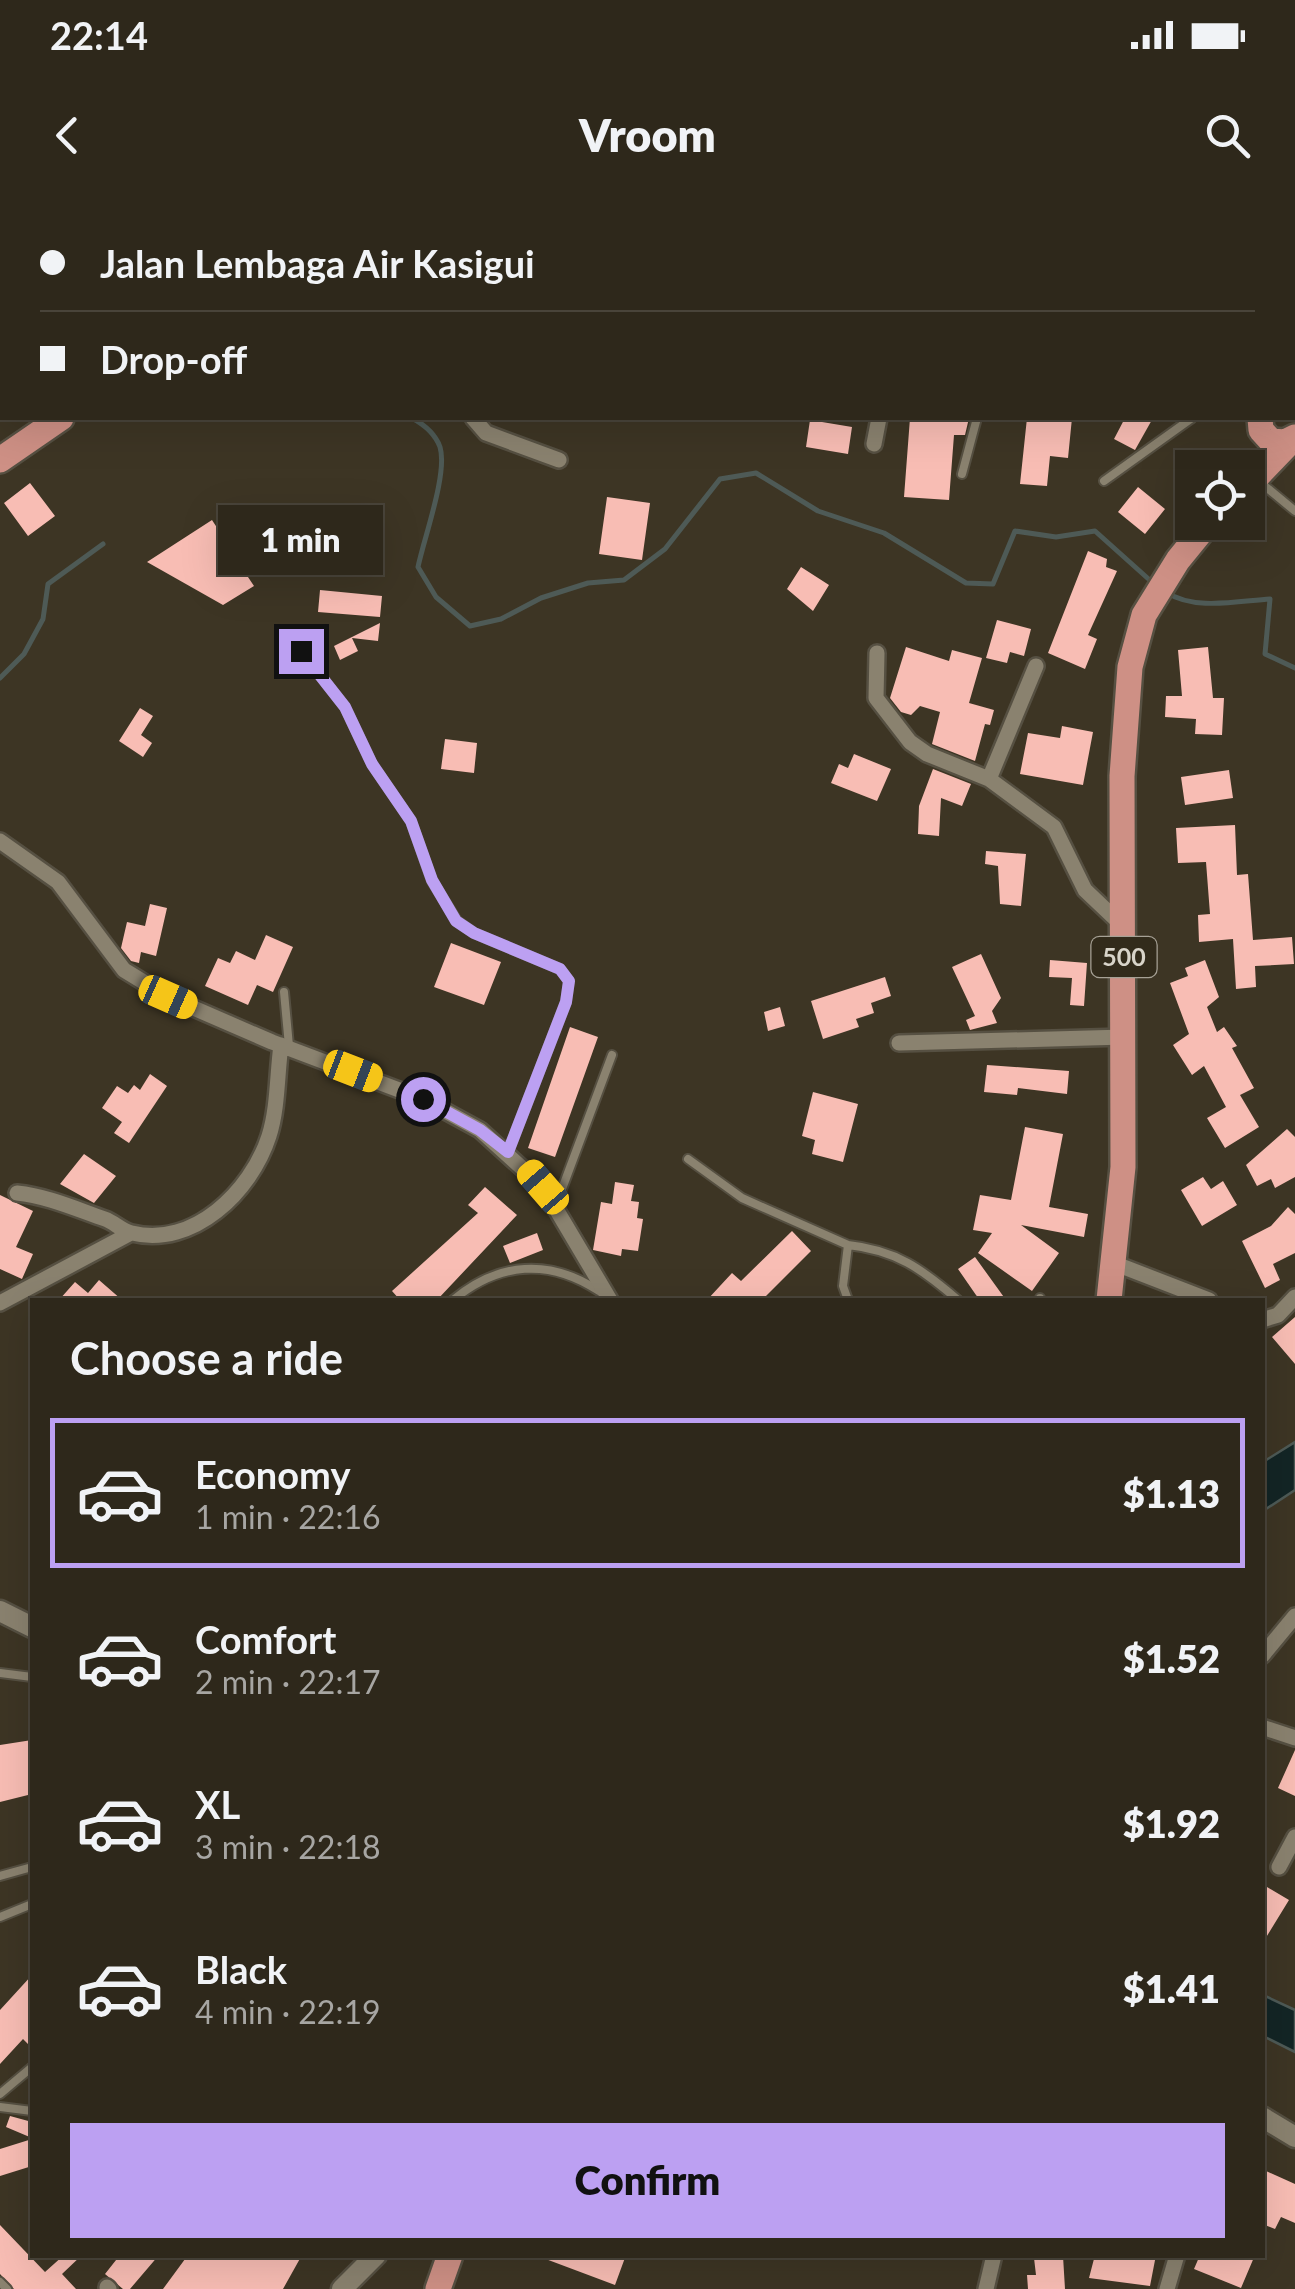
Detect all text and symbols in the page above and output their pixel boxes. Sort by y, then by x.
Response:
text: 22:14 [50,12,148,58]
icon: back [40,108,95,163]
text: Vroom [579,108,716,162]
icon: search [1200,108,1255,163]
text: Jalan Lembaga Air Kasigui [100,240,535,286]
text: Drop-off [100,336,247,382]
map controls [1175,450,1265,540]
button: locate [1175,450,1265,540]
callout: 1 min [218,506,384,576]
text: 1 min [261,520,340,559]
route end [279,629,324,674]
road number: 500 [1092,937,1156,977]
car [134,971,202,1023]
car [320,1046,386,1096]
route start [401,1077,446,1122]
car [512,1155,574,1219]
text: Choose a ride [70,1331,343,1385]
icon: car [75,1448,165,1538]
text: Economy [195,1451,350,1497]
text: $1.13 [1123,1470,1220,1516]
text: 1 min · 22:16 [195,1497,381,1536]
icon: car [75,1613,165,1703]
text: Comfort [195,1616,336,1662]
text: $1.52 [1123,1635,1220,1681]
text: 2 min · 22:17 [195,1662,381,1701]
icon: car [75,1778,165,1868]
text: XL [195,1781,240,1827]
text: $1.92 [1123,1800,1220,1846]
text: 3 min · 22:18 [195,1827,381,1866]
icon: car [75,1943,165,2033]
text: Black [195,1946,287,1992]
text: $1.41 [1123,1965,1220,2011]
text: 4 min · 22:19 [195,1992,381,2031]
button: Confirm [70,2123,1225,2238]

